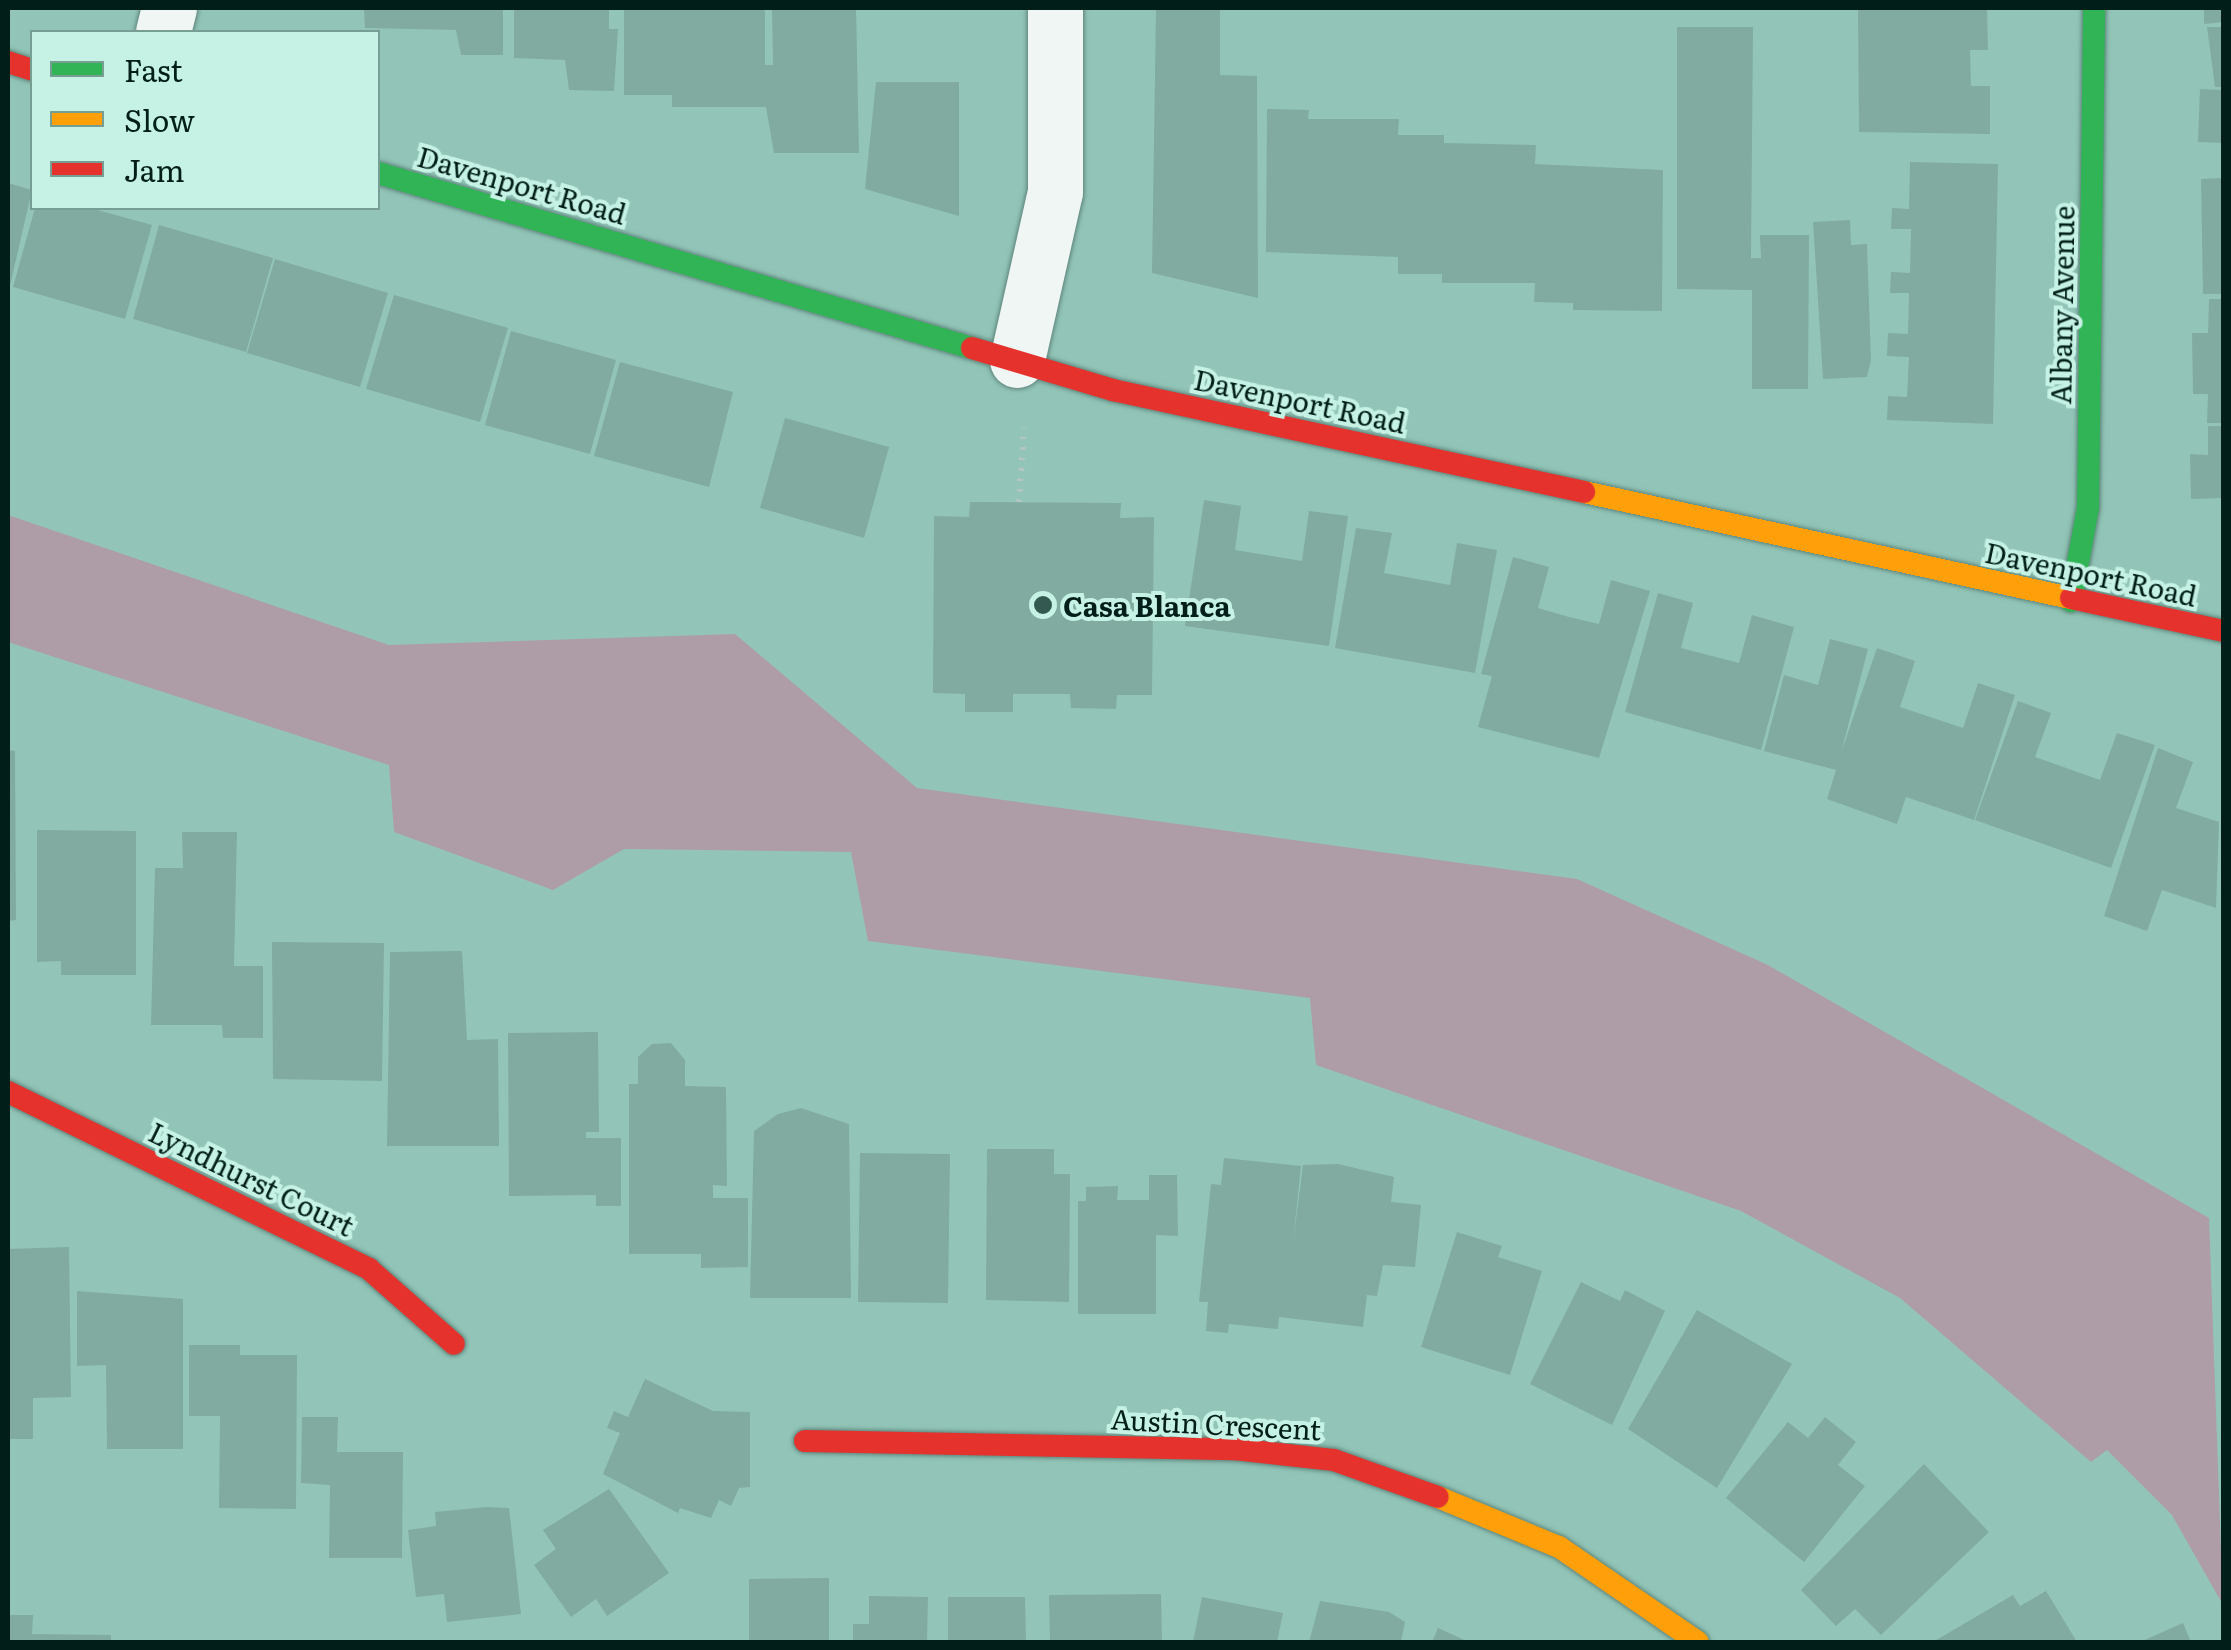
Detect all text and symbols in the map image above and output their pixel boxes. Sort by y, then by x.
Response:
legend [30,30,380,210]
text: Fast [124,47,183,91]
text: Slow [124,97,195,141]
street label: Davenport Road [414,138,630,230]
text: Jam [124,147,184,191]
street label: Albany Avenue [2042,205,2080,405]
street label: Davenport Road [1191,361,1409,439]
street label: Davenport Road [1982,534,2200,612]
place label: Casa Blanca [1063,588,1231,622]
marker: Casa Blanca [1032,594,1054,616]
street label: Lyndhurst Court [144,1114,360,1242]
street label: Austin Crescent [1110,1401,1322,1445]

